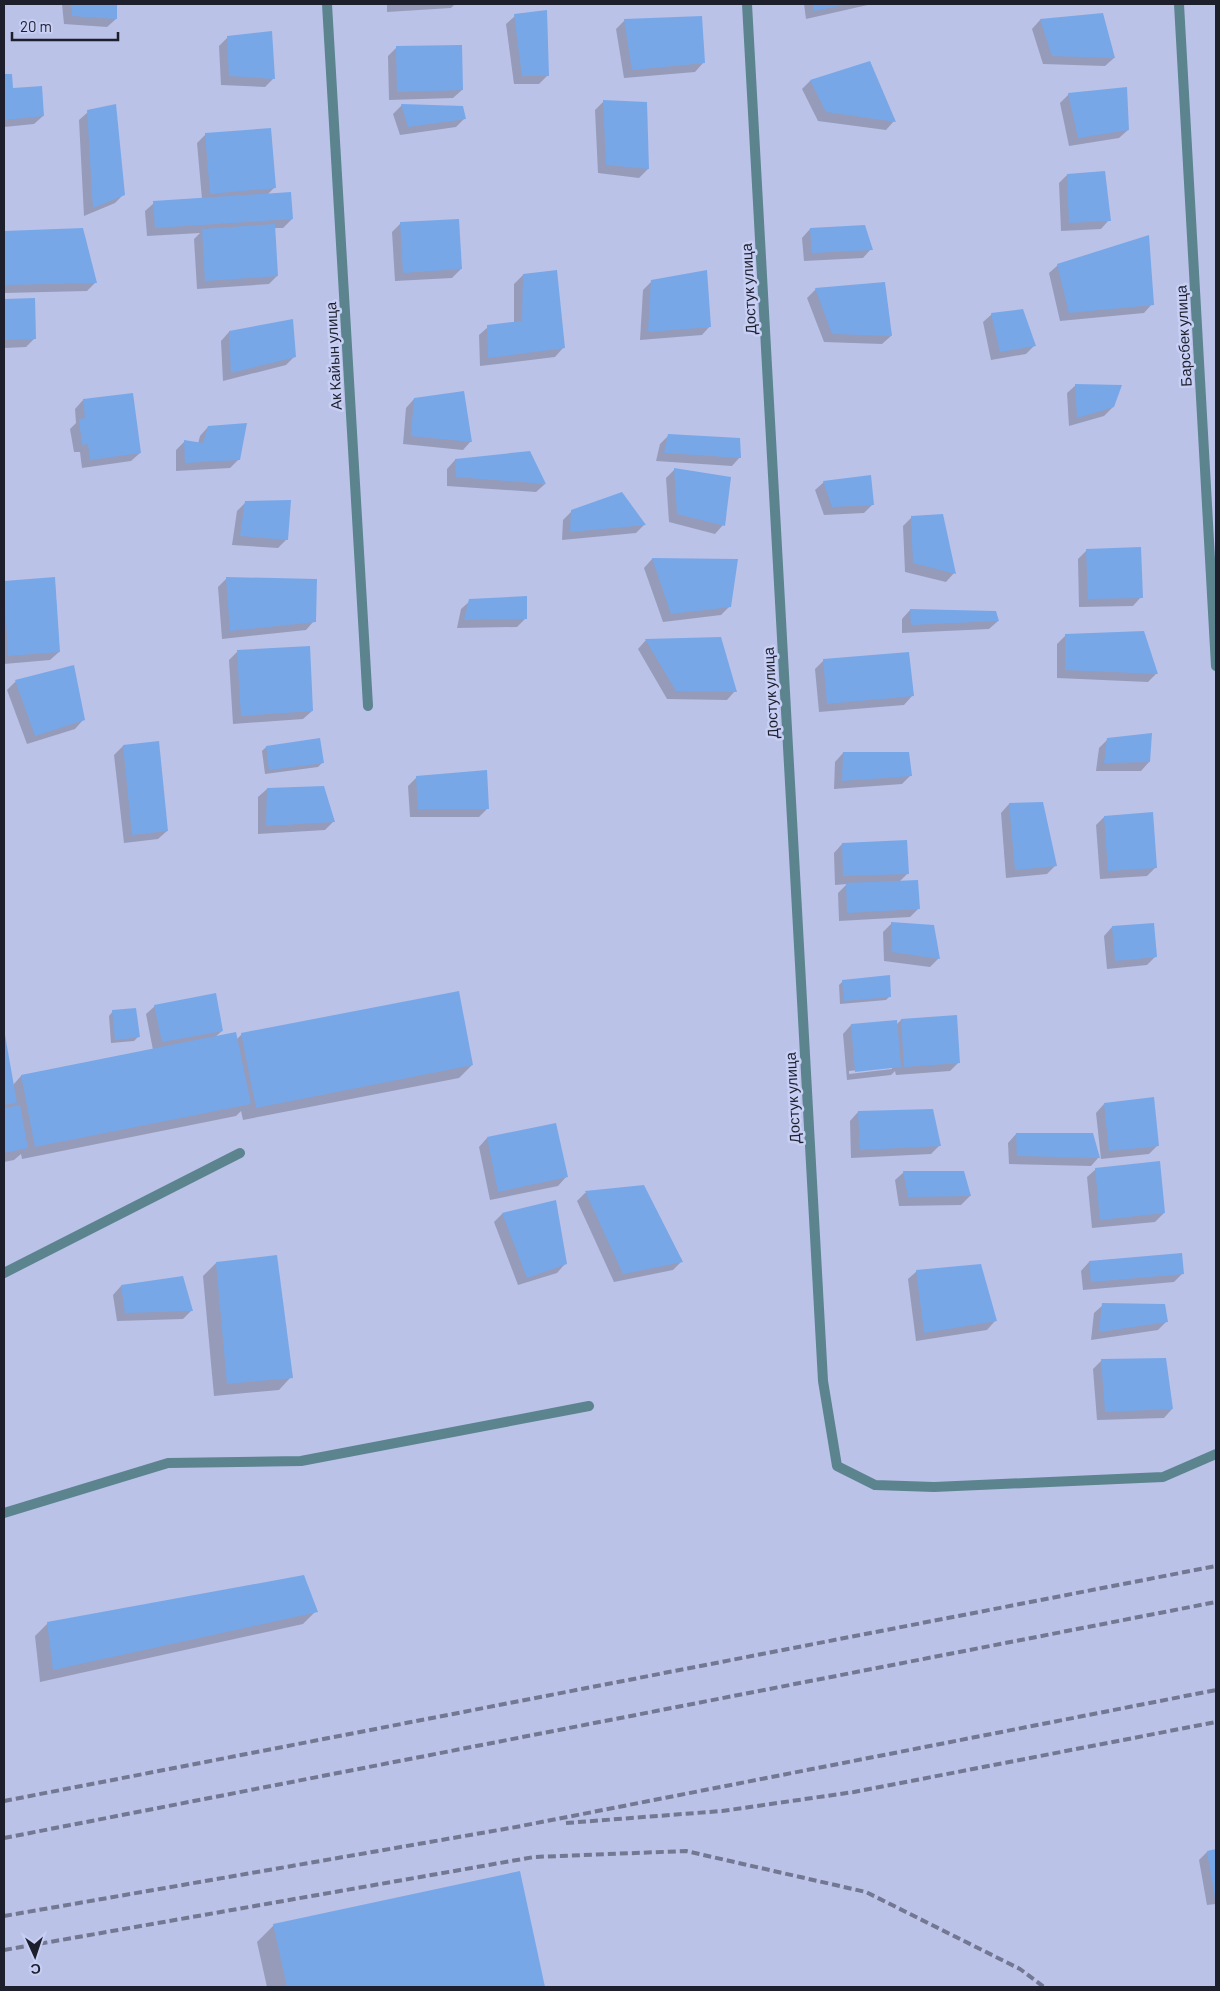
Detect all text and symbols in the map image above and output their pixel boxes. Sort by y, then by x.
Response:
scale bar [12,10,119,42]
text: 20 m [20,17,52,35]
street label: Достук улица [737,242,759,335]
street label: Барсбек улица [1171,284,1195,387]
street label: Ак Кайын улица [321,301,345,411]
street label: Достук улица [759,646,781,739]
street label: Достук улица [781,1051,803,1144]
north arrow [10,1931,60,1981]
text: С [30,1961,41,1978]

